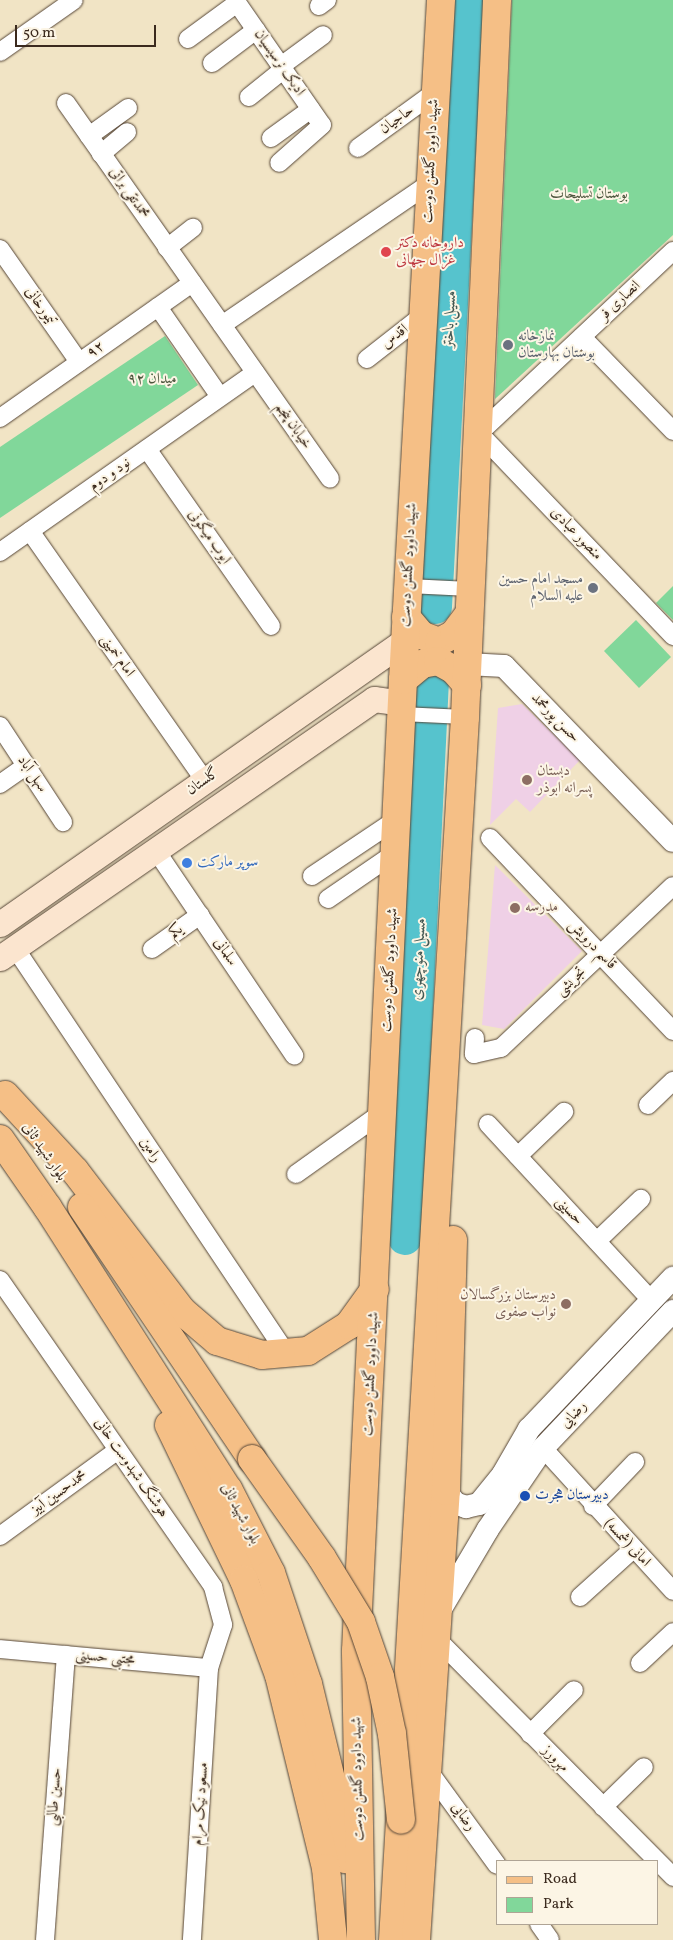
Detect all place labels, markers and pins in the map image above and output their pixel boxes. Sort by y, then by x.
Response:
place label: داروخانه دکتر غزال جهانی [396,234,464,269]
marker: داروخانه دکتر غزال جهانی [380,246,392,258]
place label: نمازخانه بوستان بهارستان [518,327,595,362]
marker: نمازخانه بوستان بهارستان [502,339,514,351]
place label: مسجد امام حسین علیه السلام [499,570,583,605]
marker: مسجد امام حسین علیه السلام [587,582,599,594]
place label: دبستان پسرانه ابوذر [537,762,592,797]
marker: دبستان پسرانه ابوذر [521,774,533,786]
place label: سوپر مارکت [197,854,258,872]
marker: سوپر مارکت [181,857,193,869]
place label: مدرسه [525,899,558,917]
marker: مدرسه [509,902,521,914]
place label: دبیرستان بزرگسالان نواب صفوی [460,1286,556,1321]
marker: دبیرستان بزرگسالان نواب صفوی [560,1298,572,1310]
place label: دبیرستان هجرت [535,1487,609,1505]
marker: دبیرستان هجرت [519,1490,531,1502]

